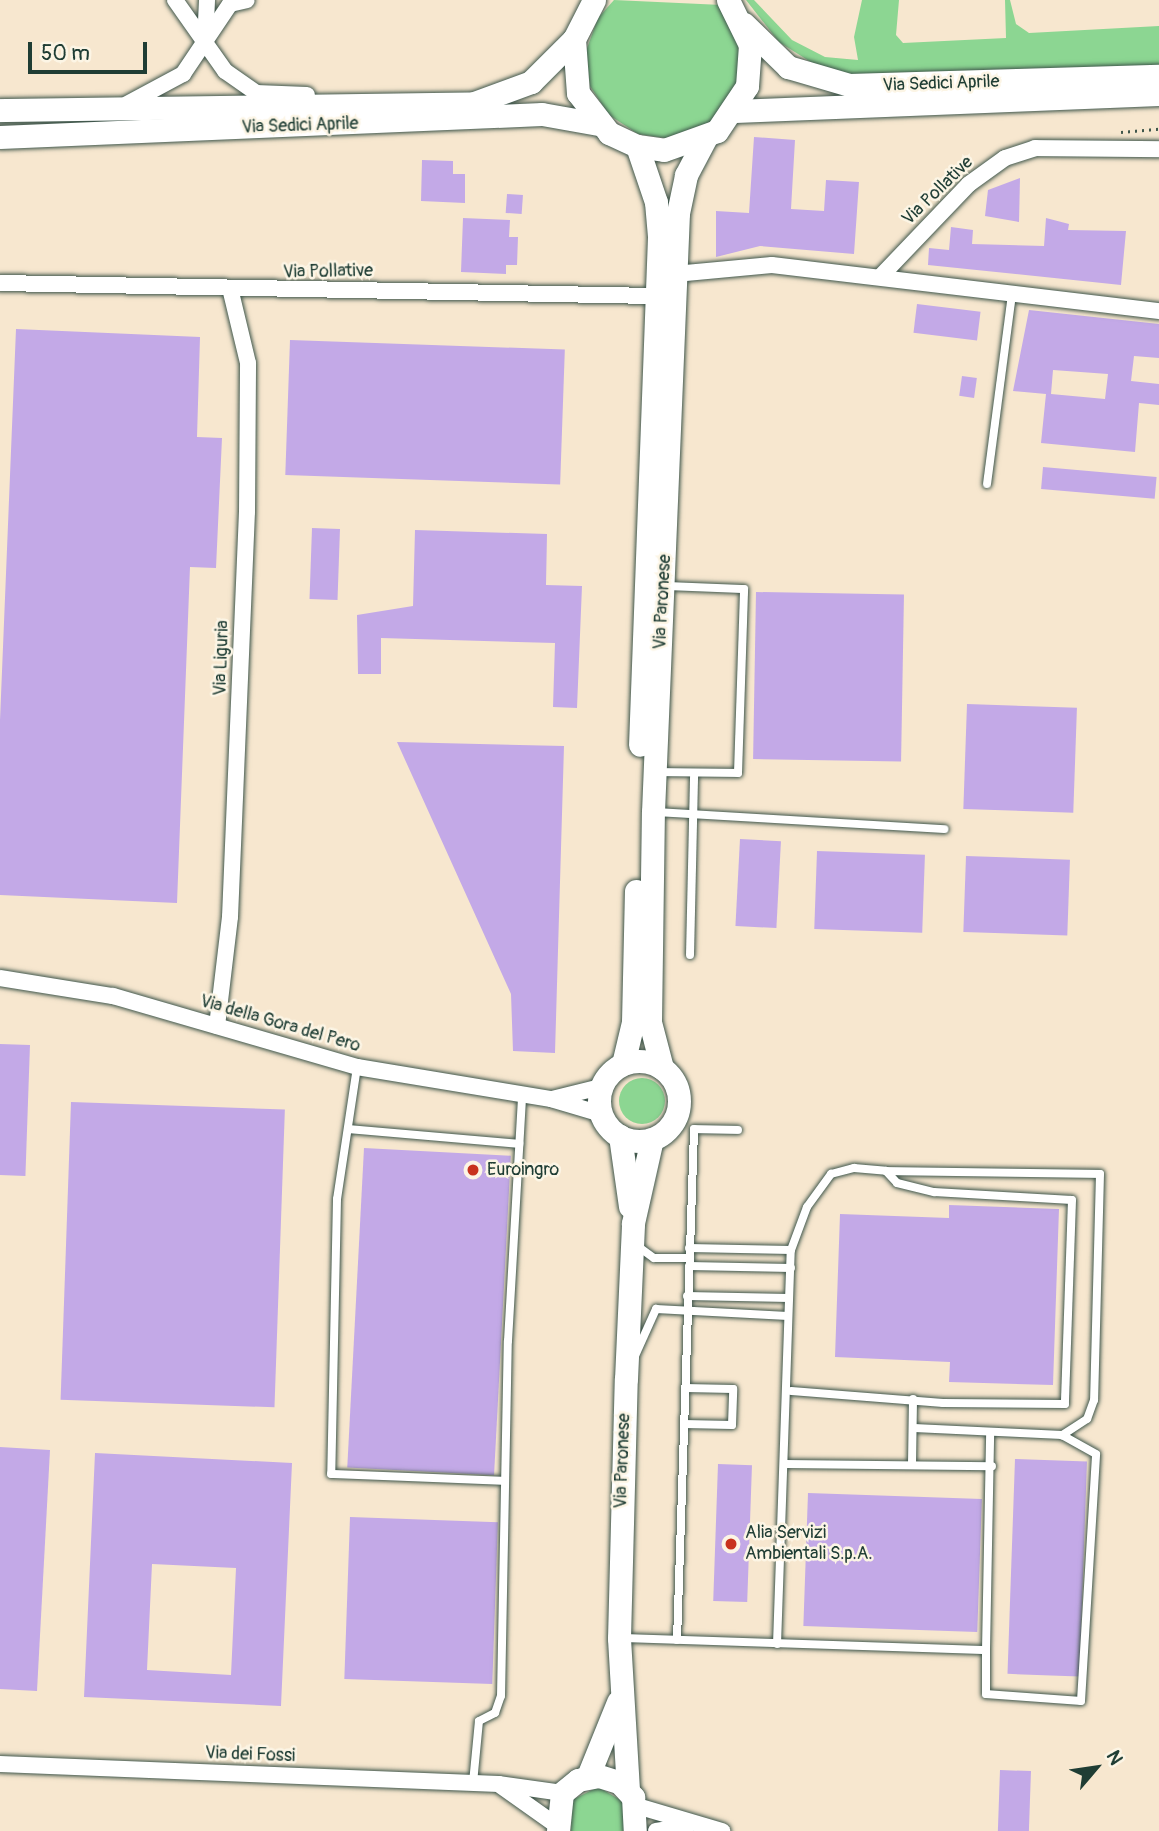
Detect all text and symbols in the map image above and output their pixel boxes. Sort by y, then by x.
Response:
scale bar [32,28,150,72]
text: 50 m [41,40,90,67]
street label: Via Sedici Aprile [882,71,1000,97]
street label: Via Sedici Aprile [241,113,359,139]
street label: Via Pollative [898,152,978,230]
street label: Via Pollative [283,260,373,284]
street label: Via Paronese [650,554,676,650]
street label: Via Liguria [210,620,234,696]
street label: Via della Gora del Pero [197,991,363,1057]
place label: Euroingro [487,1159,559,1181]
marker: Euroingro [465,1162,481,1178]
street label: Via Paronese [611,1413,635,1509]
place label: Alia Servizi Ambientali S.p.A. [745,1523,872,1566]
marker: Alia Servizi Ambientali S.p.A. [723,1536,739,1552]
north arrow [1061,1733,1131,1803]
street label: Via dei Fossi [205,1743,295,1767]
text: N [1101,1746,1128,1769]

